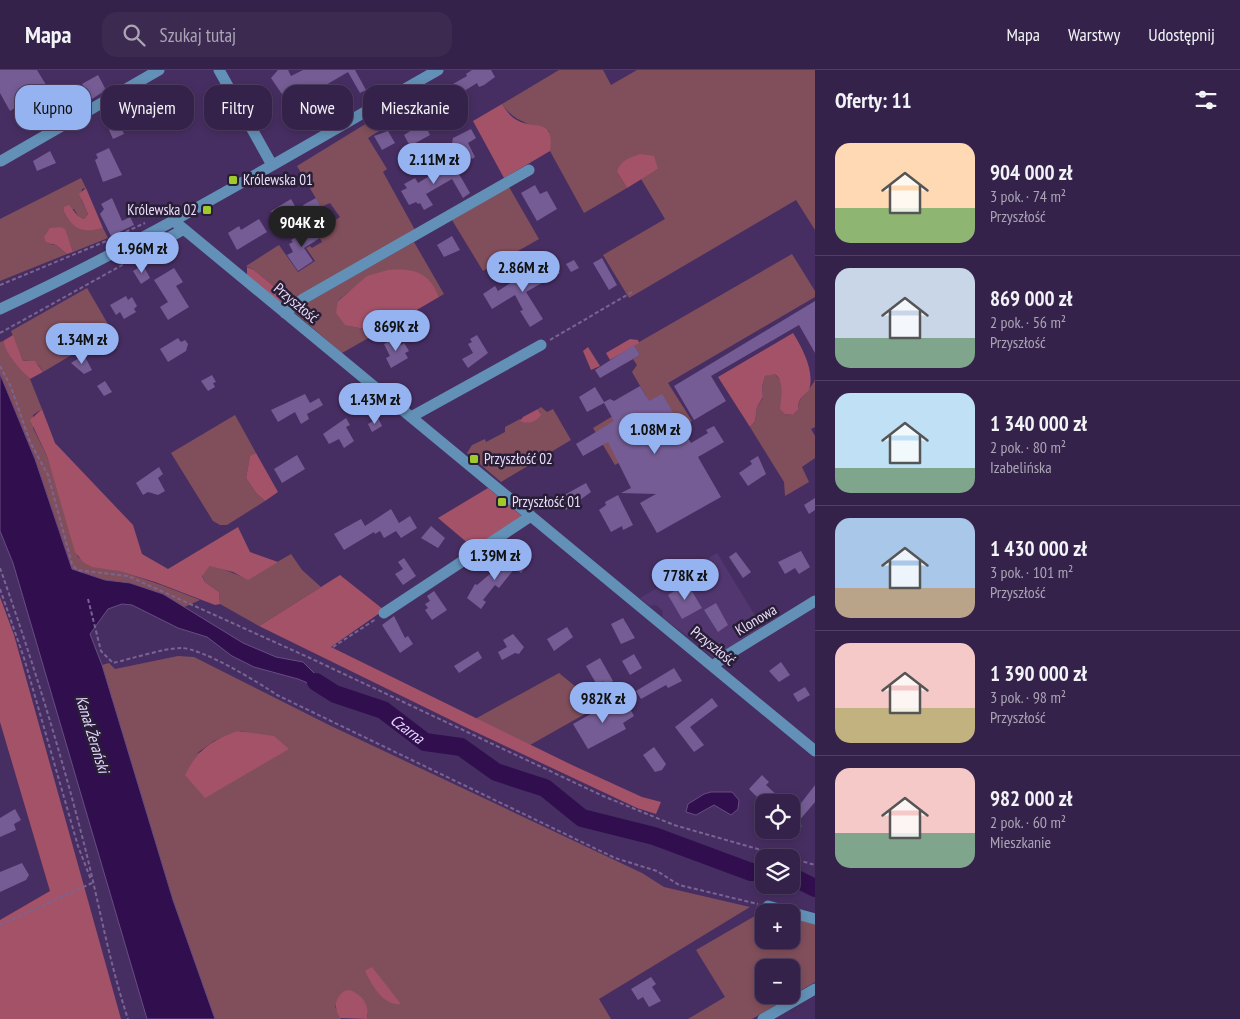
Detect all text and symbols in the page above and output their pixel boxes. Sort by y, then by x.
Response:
search box [102,12,452,57]
text: Mapa [25,19,72,50]
icon: search [120,21,148,49]
text: Szukaj tutaj [160,23,236,47]
text: Mapa [1006,23,1040,46]
text: Warstwy [1068,23,1120,46]
text: Udostępnij [1148,23,1215,46]
chip: Kupno [15,85,91,130]
chip: Wynajem [101,85,194,130]
chip: Filtry [204,85,272,130]
chip: Nowe [282,85,353,130]
chip: Mieszkanie [363,85,468,130]
icon: filters [1192,86,1220,114]
text: Oferty: 11 [835,87,912,114]
pin: 2.11M zł [382,142,486,185]
text: 2.11M zł [409,149,459,169]
text: 904 000 zł [990,159,1072,186]
icon: home [875,163,935,223]
place label: Królewska 01 [243,170,313,189]
marker: Królewska 01 [227,174,239,186]
text: 3 pok. · 74 m² [990,186,1066,206]
place label: Królewska 02 [127,200,197,219]
marker: Królewska 02 [201,204,213,216]
pin: 904K zł [256,206,348,248]
text: Przyszłość [990,206,1046,226]
text: 904K zł [280,212,324,232]
pin: 1.96M zł [90,232,194,274]
text: 1.96M zł [117,238,167,258]
pin: 2.86M zł [471,250,575,293]
text: 2.86M zł [498,257,548,277]
street label: Przyszłość [270,279,323,327]
text: 869 000 zł [990,285,1072,312]
icon: home [875,288,935,348]
pin: 869K zł [350,310,442,352]
text: 2 pok. · 56 m² [990,312,1066,332]
text: 869K zł [374,316,418,336]
pin: 1.34M zł [30,322,134,365]
text: 1.34M zł [57,329,107,349]
text: Przyszłość [990,332,1046,352]
pin: 1.43M zł [323,382,427,425]
text: 1.43M zł [350,389,400,409]
text: 1 340 000 zł [990,410,1087,437]
pin: 1.08M zł [603,412,707,455]
icon: home [875,413,935,473]
text: 1.08M zł [630,419,680,439]
text: 2 pok. · 80 m² [990,437,1066,457]
place label: Przyszłość 02 [484,449,553,468]
marker: Przyszłość 02 [468,453,480,465]
text: Izabelińska [990,457,1052,477]
place label: Przyszłość 01 [512,492,581,511]
marker: Przyszłość 01 [496,496,508,508]
text: 1 430 000 zł [990,535,1087,562]
pin: 1.39M zł [443,538,547,581]
icon: home [875,538,935,598]
text: 1.39M zł [470,545,520,565]
pin: 778K zł [639,558,731,601]
text: 3 pok. · 101 m² [990,562,1073,582]
text: 778K zł [663,565,707,585]
text: Przyszłość [990,582,1046,602]
street label: Klonowa [731,600,780,639]
street label: Przyszłość [687,622,740,670]
text: 1 390 000 zł [990,660,1087,687]
icon: home [875,663,935,723]
pin: 982K zł [557,682,649,724]
text: 3 pok. · 98 m² [990,687,1066,707]
text: 982K zł [581,688,625,708]
water label: Kanał Żerański [72,693,115,778]
text: Przyszłość [990,707,1046,727]
water label: Czarna [387,710,430,749]
text: 982 000 zł [990,785,1072,812]
icon: home [875,788,935,848]
map controls [755,794,800,1004]
button: locate [755,794,800,839]
text: 2 pok. · 60 m² [990,812,1066,832]
text: Mieszkanie [990,832,1051,852]
button: layers [755,849,800,894]
button: + [755,904,800,949]
button: − [755,959,800,1004]

